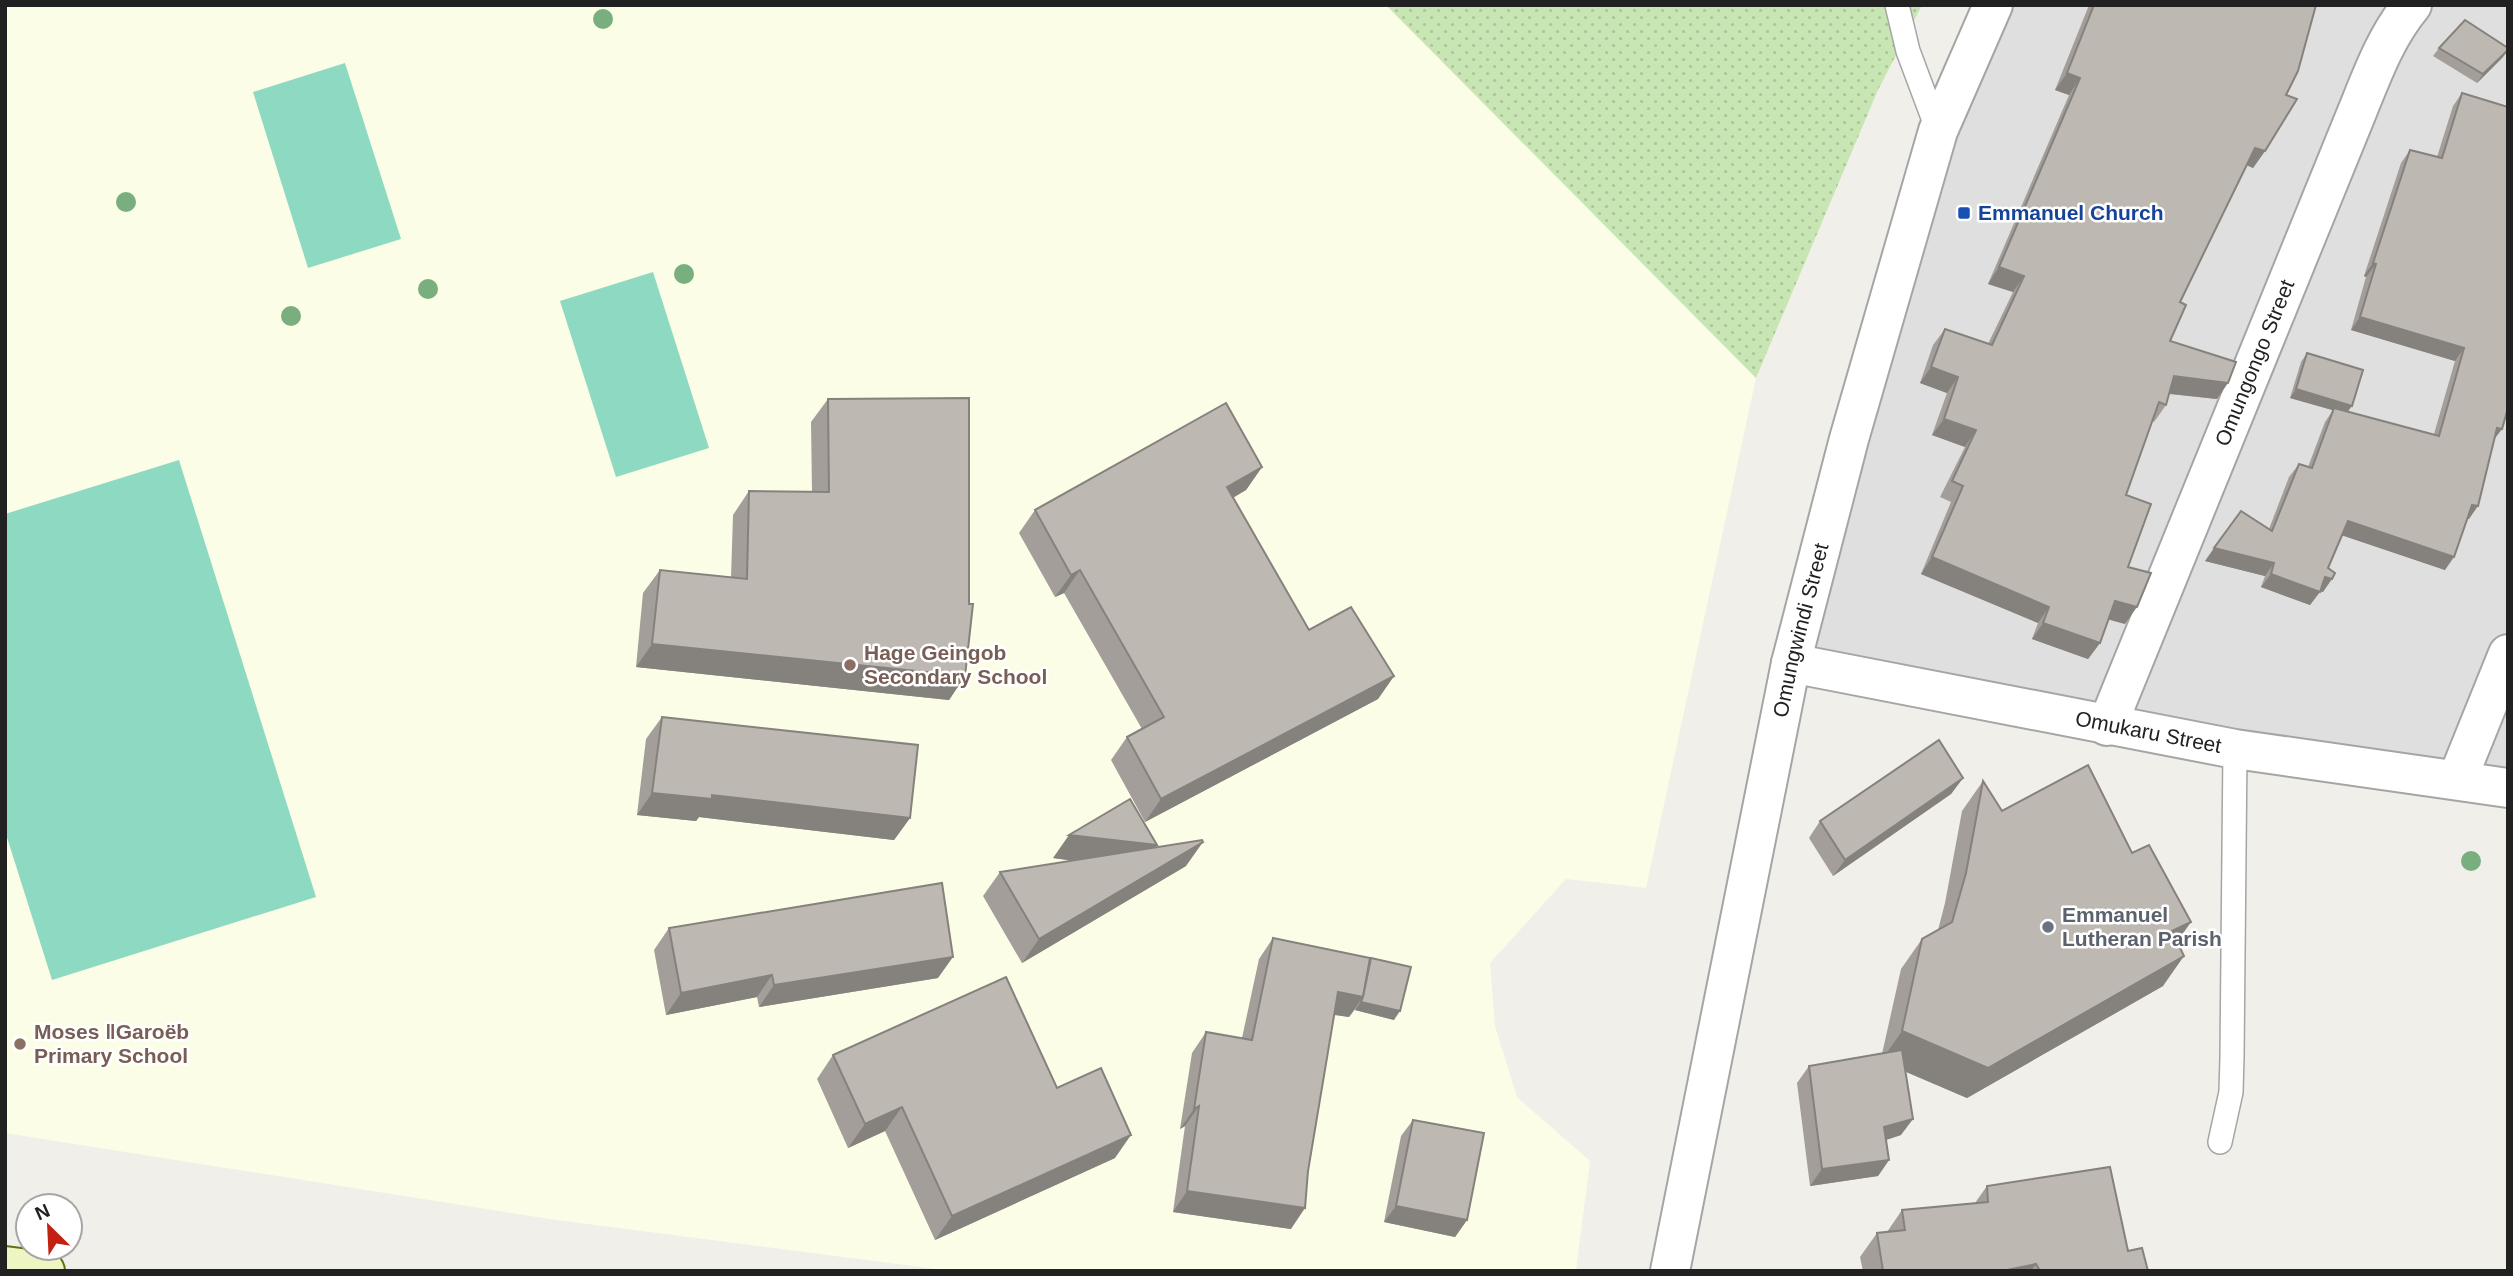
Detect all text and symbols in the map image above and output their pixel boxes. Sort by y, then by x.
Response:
place label: Emmanuel Church [1978,201,2164,224]
marker: Emmanuel Church [1956,205,1972,221]
street label: Omungongo Street [2210,276,2299,449]
street label: Omungwindi Street [1768,540,1833,719]
place label: Hage Geingob Secondary School [864,641,1047,688]
marker: Hage Geingob Secondary School [842,657,858,673]
street label: Omukaru Street [2073,706,2224,757]
place label: Emmanuel Lutheran Parish [2062,903,2222,950]
marker: Emmanuel Lutheran Parish [2040,919,2056,935]
place label: Moses ǁGaroëb Primary School [34,1020,189,1067]
marker: Moses ǁGaroëb Primary School [12,1036,28,1052]
north arrow [14,1192,84,1262]
text: N [32,1200,53,1224]

